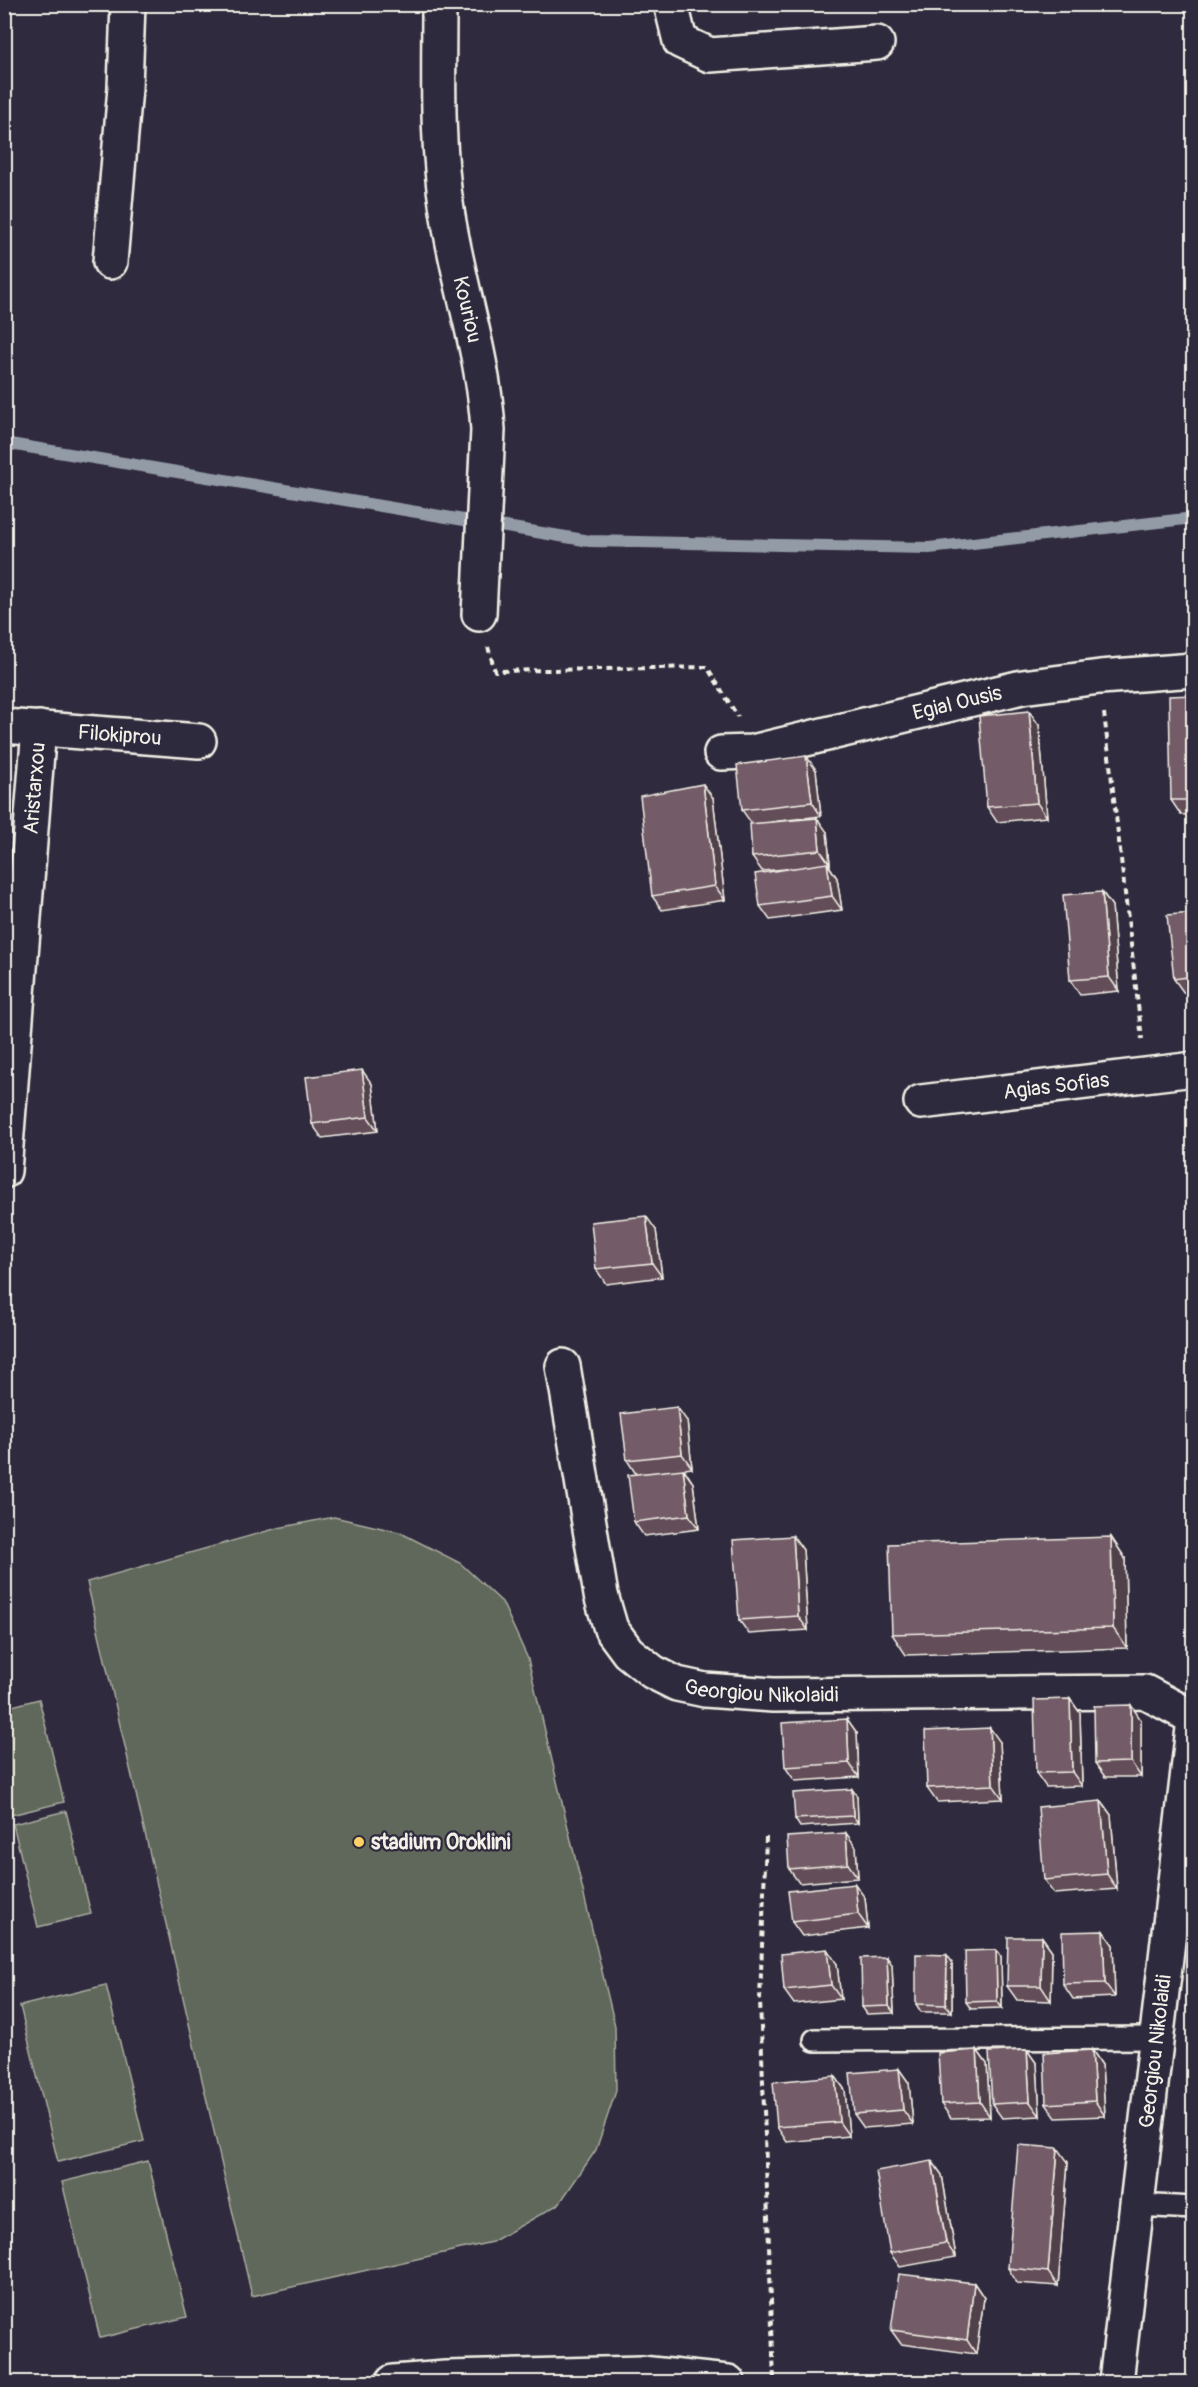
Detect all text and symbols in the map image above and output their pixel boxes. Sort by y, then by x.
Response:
street label: Kouriou [447,273,488,345]
street label: Egial Ousis [910,679,1005,726]
street label: Filokiprou [77,718,163,752]
street label: Aristarxou [17,741,51,835]
street label: Agias Sofias [1001,1066,1111,1105]
street label: Georgiou Nikolaidi [682,1672,839,1709]
place label: stadium Oroklini [371,1829,511,1856]
marker: stadium Oroklini [352,1835,366,1849]
street label: Georgiou Nikolaidi [1133,1973,1177,2130]

